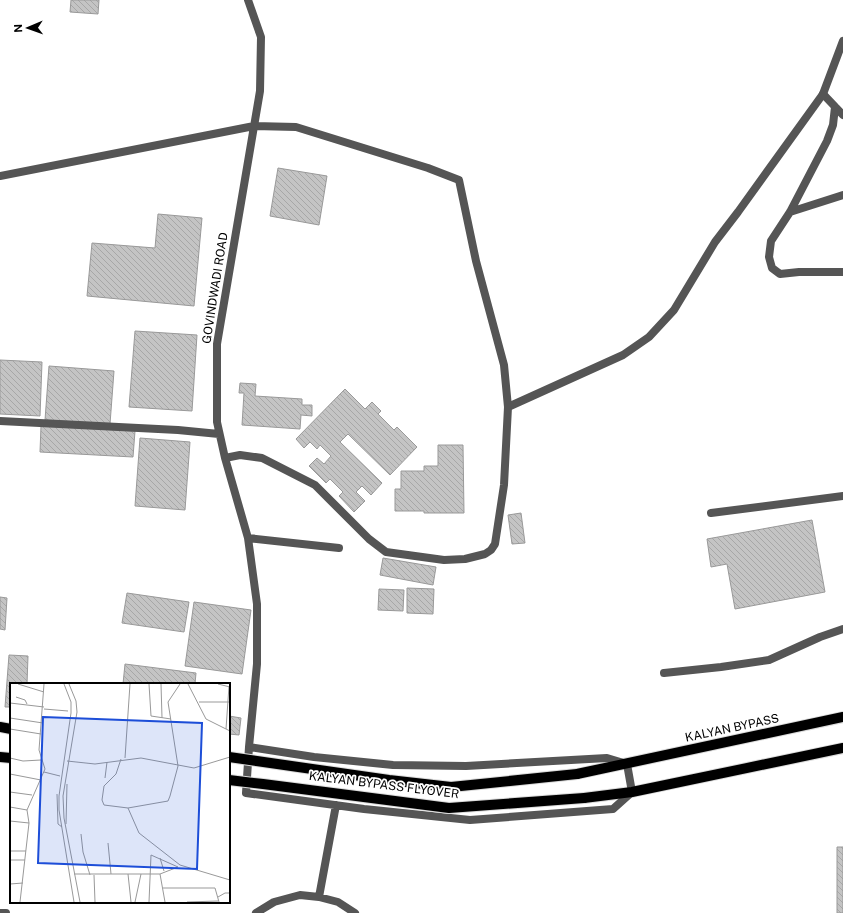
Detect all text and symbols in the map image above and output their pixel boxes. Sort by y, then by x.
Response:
north arrow [8,8,48,48]
text: N [12,24,24,33]
street label: GOVINDWADI ROAD [199,231,231,345]
inset map [10,683,230,903]
street label: KALYAN BYPASS [684,711,780,745]
street label: KALYAN BYPASS FLYOVER [308,769,460,801]

